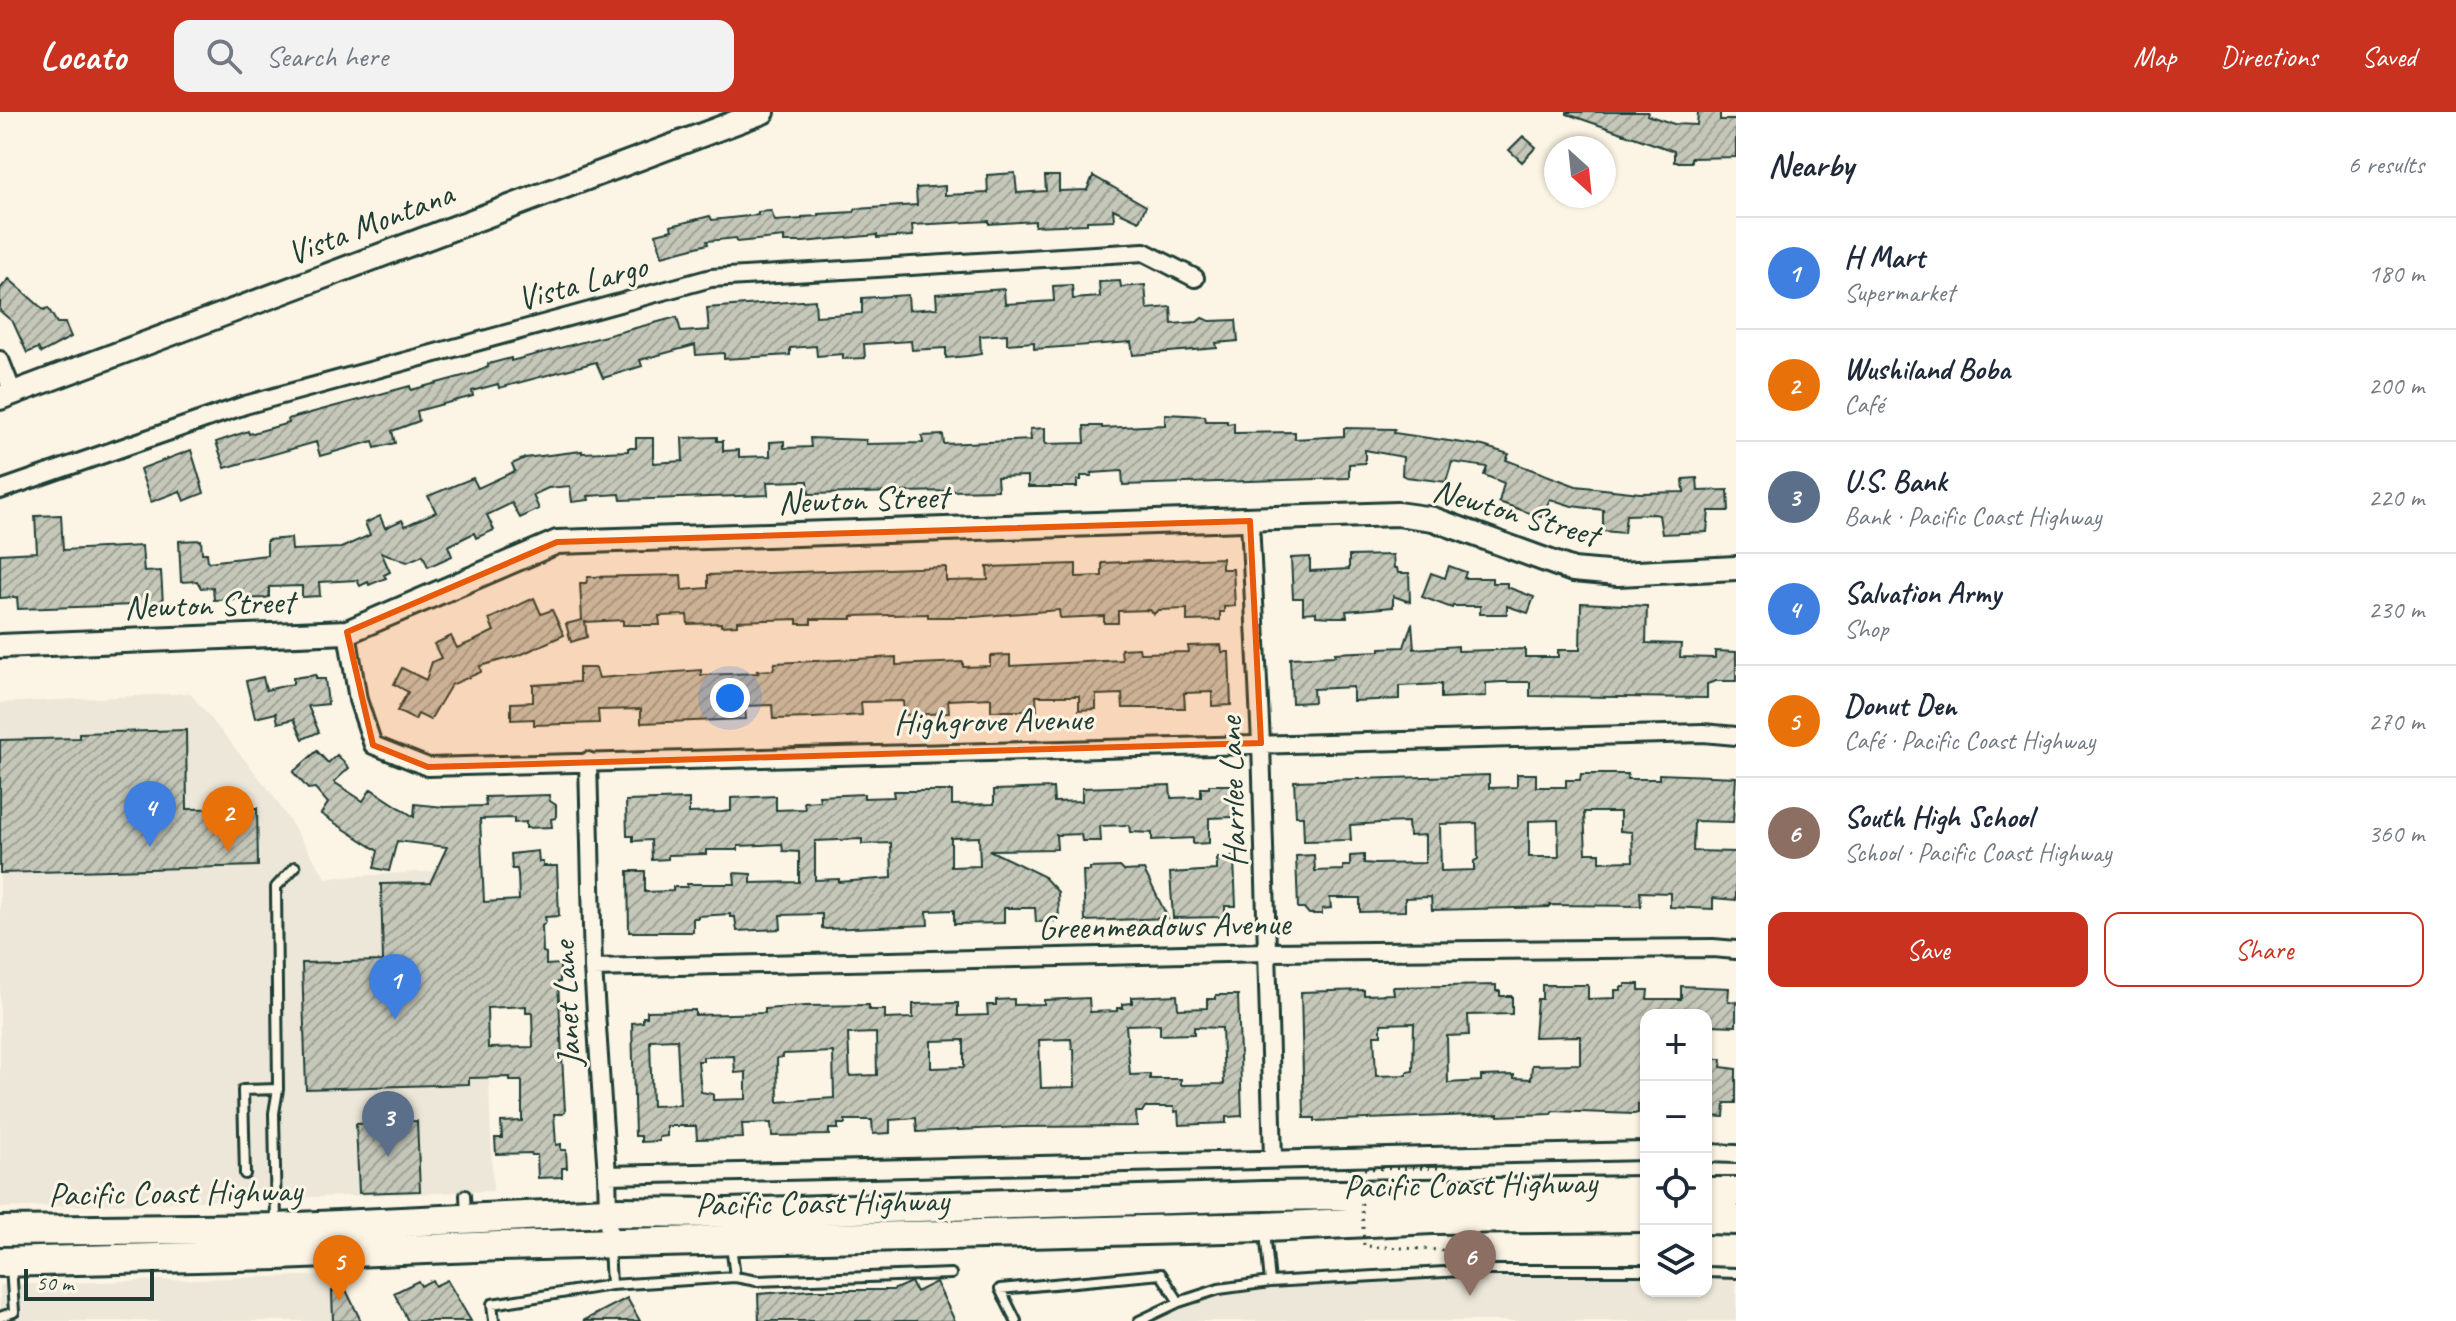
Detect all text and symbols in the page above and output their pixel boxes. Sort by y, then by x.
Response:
search box [174,20,734,92]
text: Locato [40,33,126,80]
icon: search [202,34,246,78]
text: Search here [266,37,388,75]
text: Map [2133,39,2176,74]
text: Directions [2220,39,2318,74]
text: Saved [2362,39,2416,74]
north arrow [1544,136,1616,208]
text: Nearby [1768,143,1854,186]
text: 6 results [2348,148,2424,181]
street label: Vista Montana [281,171,461,274]
text: H Mart [1844,238,1924,276]
street label: Vista Largo [512,244,653,320]
text: 1 [1788,257,1800,290]
text: 180 m [2368,257,2424,290]
text: Supermarket [1844,276,1955,309]
text: Wushiland Boba [1844,350,2010,388]
text: 2 [1788,369,1800,402]
text: 200 m [2368,369,2424,402]
text: Café [1844,388,1884,421]
text: U.S. Bank [1844,462,1947,500]
street label: Newton Street [1428,468,1608,557]
street label: Newton Street [777,474,954,523]
text: 3 [1788,481,1800,514]
text: 220 m [2368,481,2424,514]
text: Bank · Pacific Coast Highway [1844,500,2101,533]
text: Salvation Army [1844,574,2001,612]
street label: Newton Street [123,579,300,628]
text: 4 [1788,593,1800,626]
text: 230 m [2368,593,2424,626]
text: Shop [1844,612,1888,645]
your location [710,678,750,718]
text: Donut Den [1844,686,1956,724]
street label: Highgrove Avenue [893,697,1095,743]
text: 5 [1788,705,1800,738]
text: 270 m [2368,705,2424,738]
street label: Harrlee Lane [1208,714,1256,868]
text: Café · Pacific Coast Highway [1844,724,2095,757]
pin: 4 [124,781,176,847]
pin: 2 [202,786,254,852]
text: South High School [1844,798,2033,836]
text: 6 [1788,817,1800,850]
text: 360 m [2368,817,2424,850]
text: School · Pacific Coast Highway [1844,836,2111,869]
street label: Greenmeadows Avenue [1038,901,1292,949]
button: Save [1768,912,2088,987]
button: Share [2104,912,2424,987]
street label: Janet Lane [541,937,591,1070]
pin: 1 [369,954,421,1020]
map controls [1640,1009,1712,1297]
button: + [1640,1009,1712,1081]
button: − [1640,1081,1712,1153]
pin: 3 [362,1091,414,1157]
button: locate [1640,1153,1712,1225]
street label: Pacific Coast Highway [1343,1160,1600,1208]
street label: Pacific Coast Highway [48,1168,305,1216]
street label: Pacific Coast Highway [695,1178,952,1226]
button: layers [1640,1225,1712,1297]
pin: 6 [1444,1230,1496,1296]
pin: 5 [313,1235,365,1301]
scale bar [24,1265,154,1301]
text: 50 m [36,1269,73,1297]

